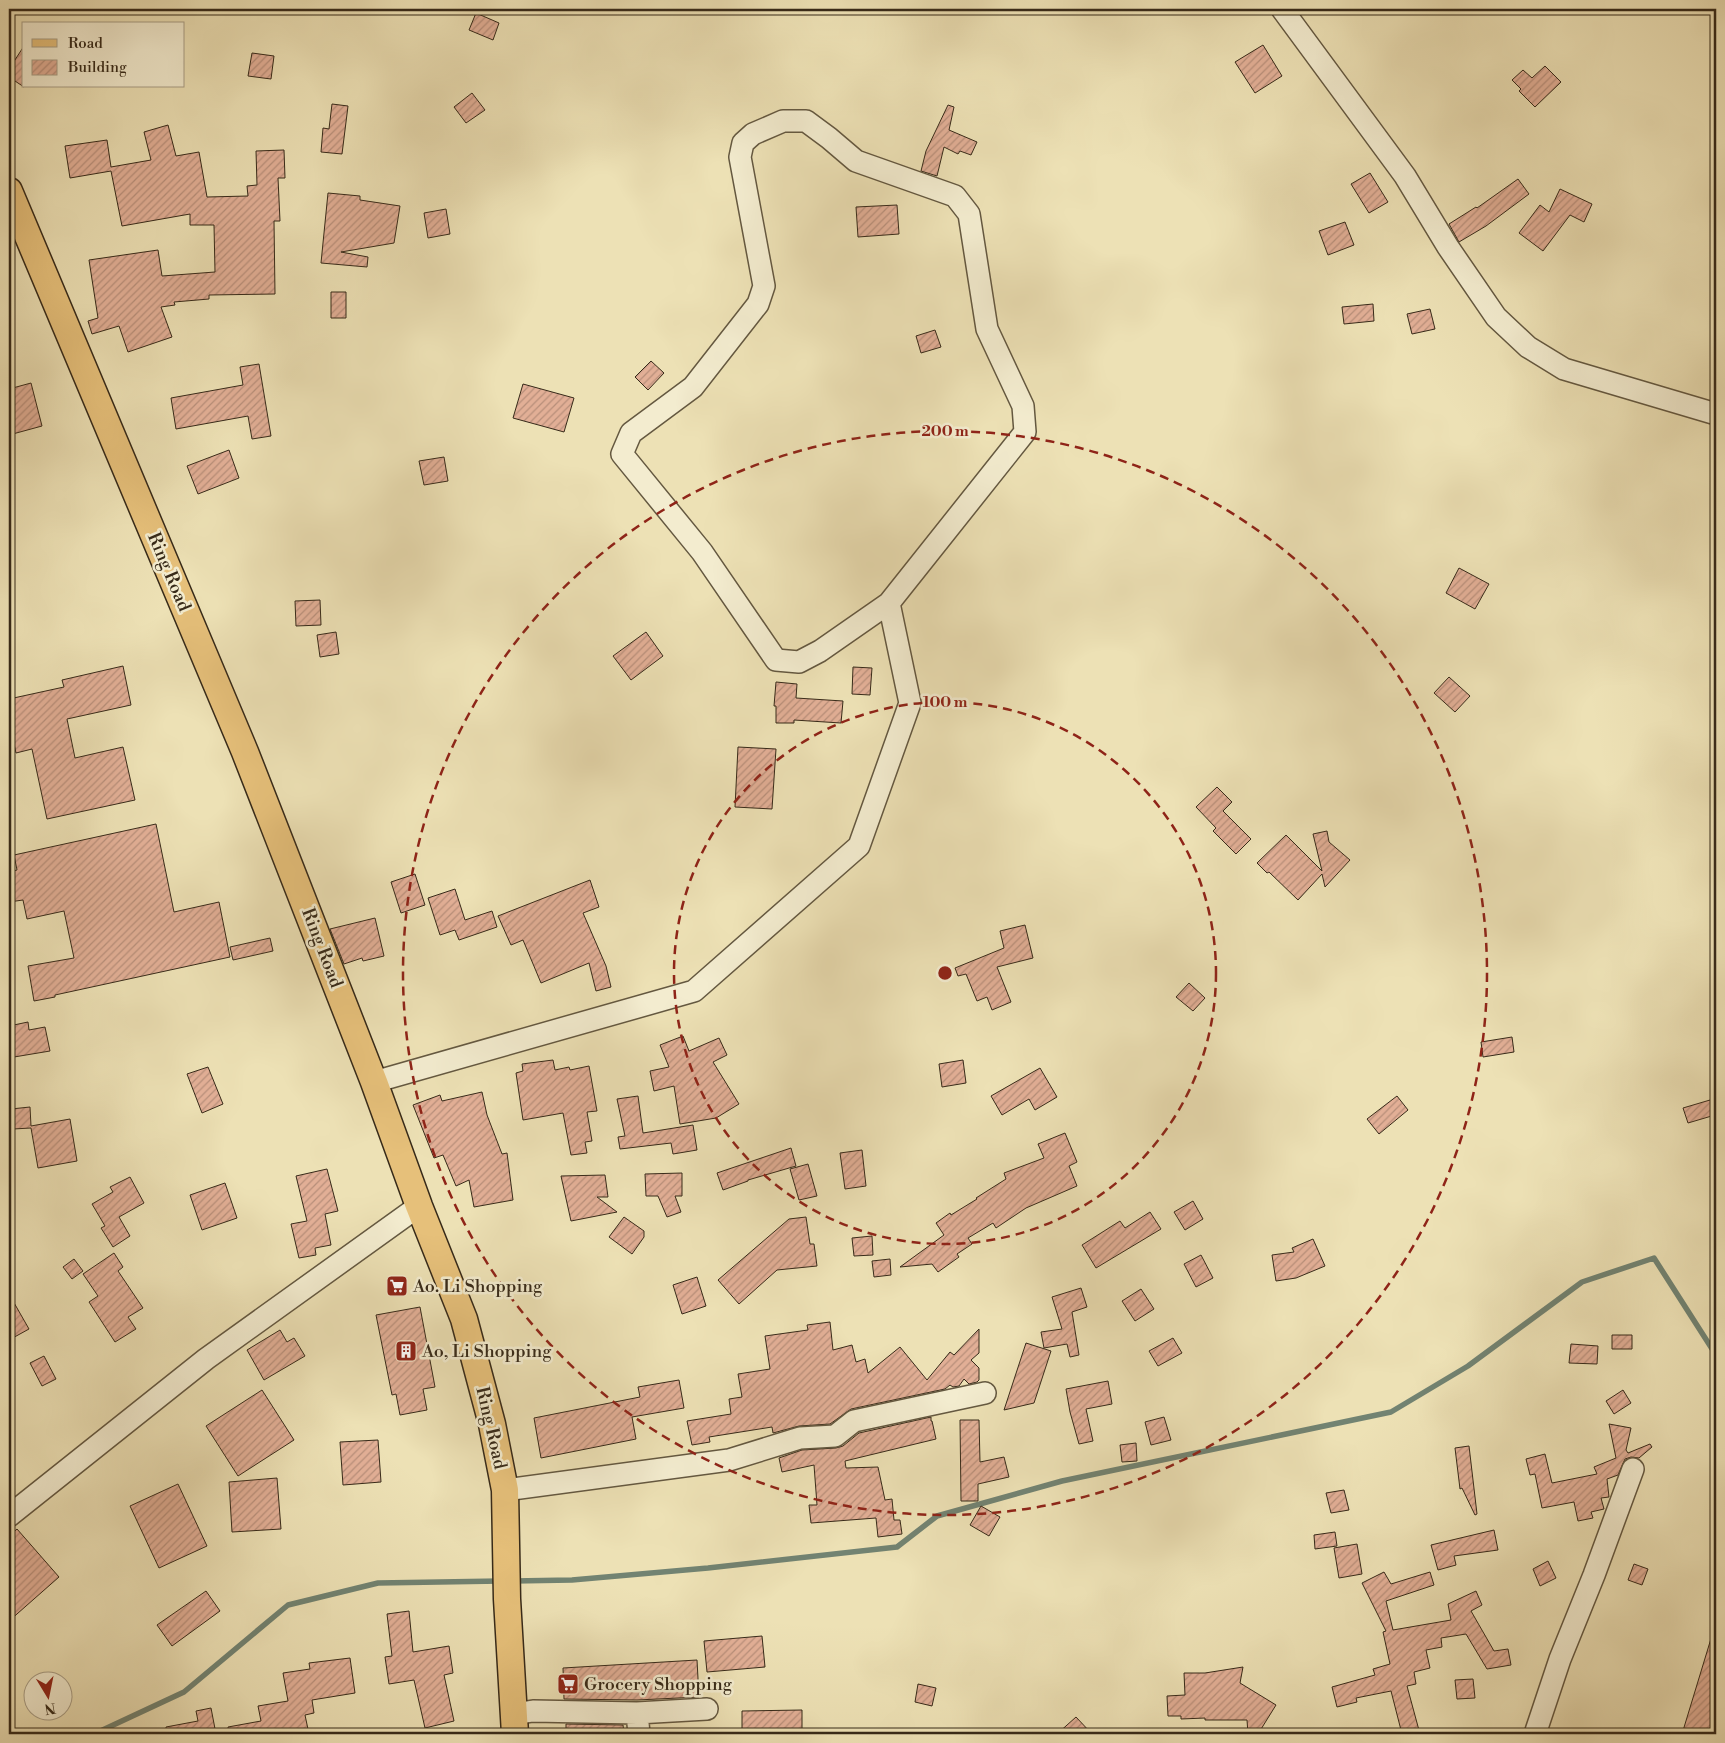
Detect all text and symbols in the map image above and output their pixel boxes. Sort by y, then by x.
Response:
legend [22,22,185,88]
text: Road [68,34,103,53]
text: Building [67,58,127,77]
text: 200 m [921,422,969,441]
street label: Ring Road [142,529,196,616]
text: 100 m [923,693,968,712]
street label: Ring Road [296,905,348,992]
centre of rings [936,964,954,982]
supermarket icon: Ao. Li Shopping [385,1274,409,1298]
place label: Ao. Li Shopping [412,1275,543,1298]
building icon: Ao, Li Shopping [394,1339,418,1363]
place label: Ao, Li Shopping [421,1340,552,1363]
street label: Ring Road [470,1385,512,1472]
north arrow [22,1670,72,1720]
supermarket icon: Grocery Shopping [556,1672,580,1696]
place label: Grocery Shopping [584,1673,733,1696]
text: N [43,1698,57,1718]

